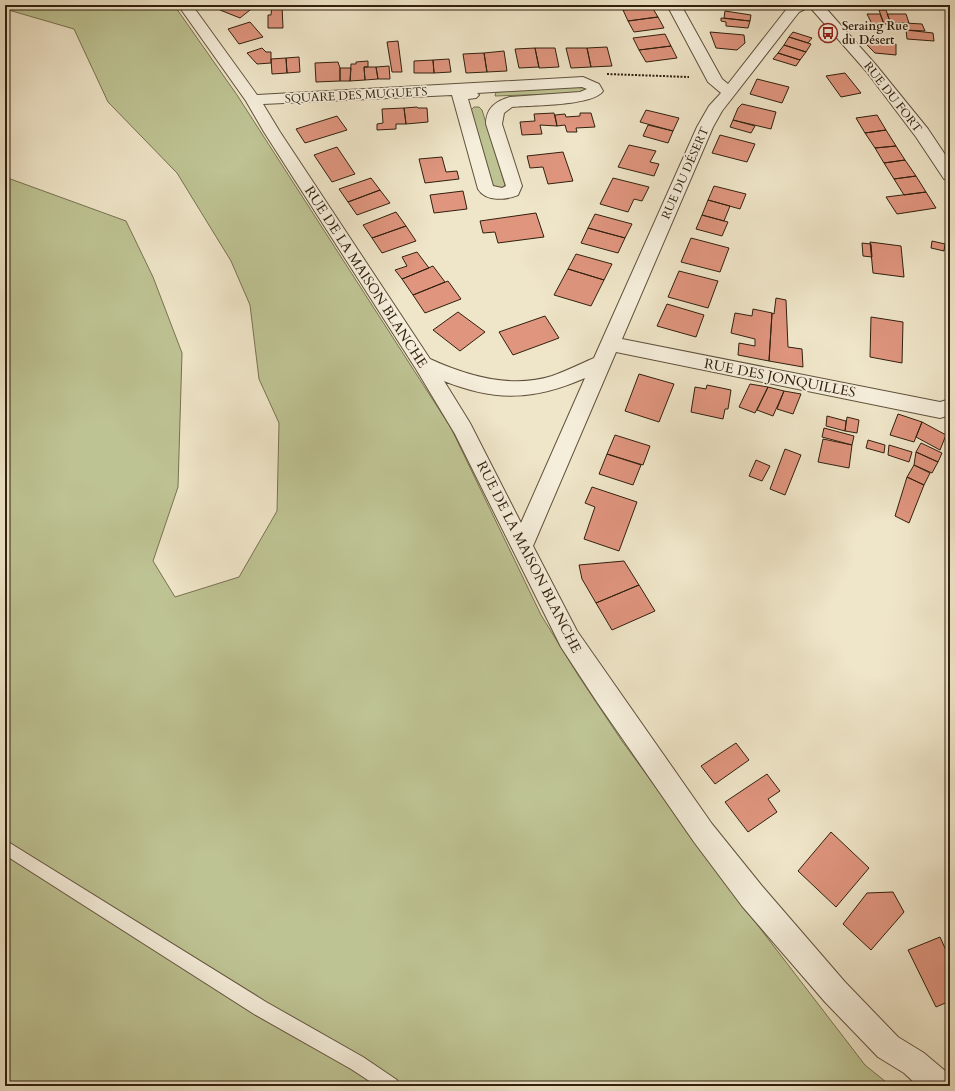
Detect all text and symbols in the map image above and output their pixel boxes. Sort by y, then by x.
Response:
place label: Seraing Rue du Désert [842,18,908,48]
bus stop icon: Seraing Rue du Désert [817,22,839,44]
street label: RUE DU FORT [860,58,926,136]
street label: SQUARE DES MUGUETS [284,83,428,107]
street label: RUE DU DÉSERT [657,124,713,222]
street label: RUE DE LA MAISON BLANCHE [300,182,432,372]
street label: RUE DES JONQUILLES [703,354,857,402]
street label: RUE DE LA MAISON BLANCHE [472,458,586,657]

